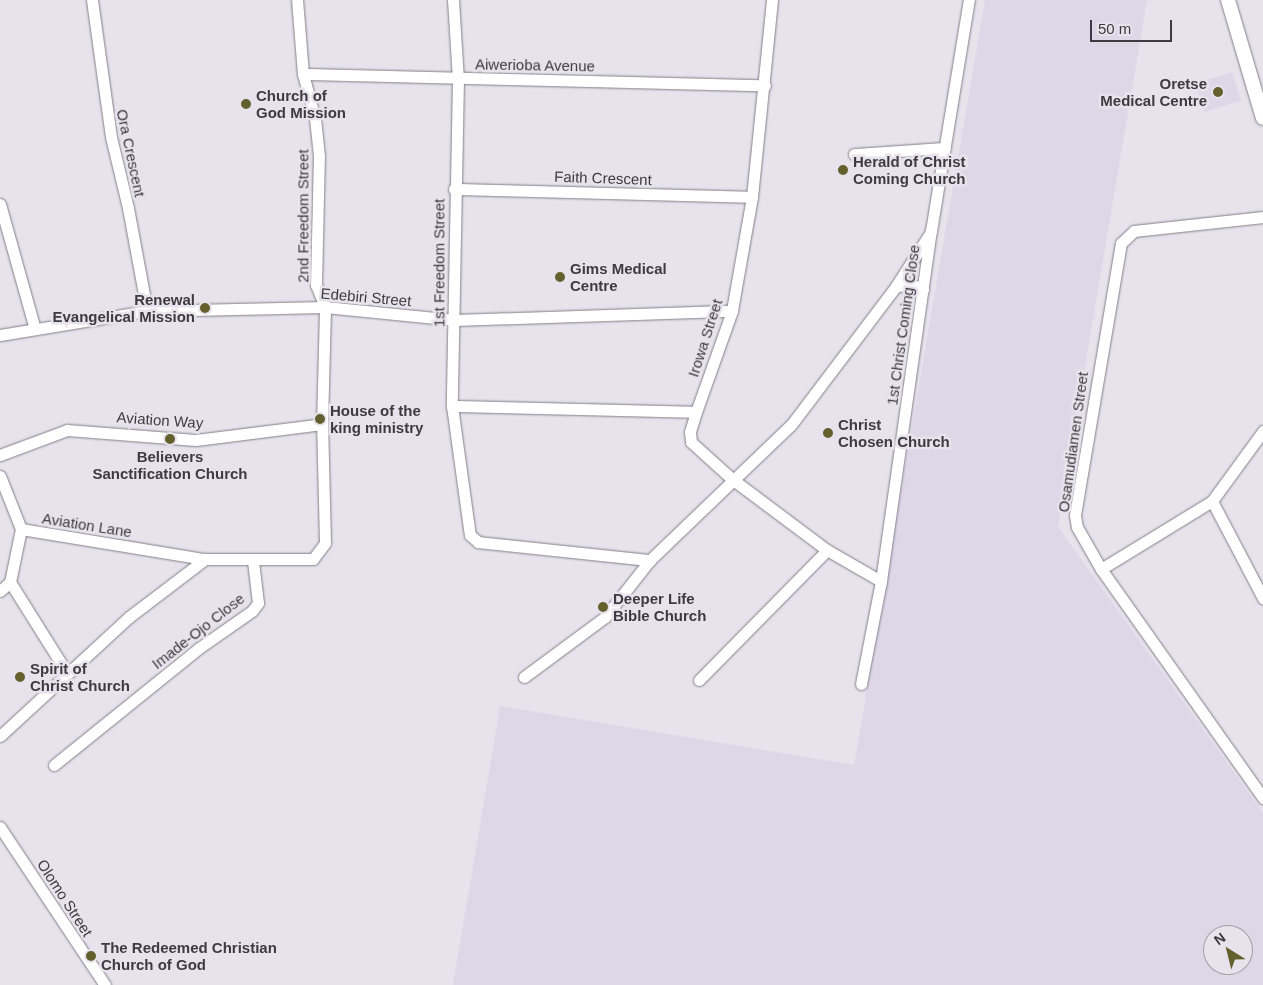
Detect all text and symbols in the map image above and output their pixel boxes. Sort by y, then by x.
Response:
scale bar [1093,10,1176,42]
text: 50 m [1098,20,1131,37]
street label: Aiwerioba Avenue [475,55,595,75]
place label: Oretse Medical Centre [1100,74,1207,109]
marker: Oretse Medical Centre [1211,85,1225,99]
place label: Church of God Mission [256,86,346,121]
marker: Church of God Mission [240,98,252,110]
street label: Ora Crescent [113,108,149,198]
street label: 2nd Freedom Street [294,149,312,283]
place label: Herald of Christ Coming Church [853,152,966,187]
marker: Herald of Christ Coming Church [837,164,849,176]
street label: Faith Crescent [554,167,652,189]
street label: 1st Freedom Street [430,199,448,327]
street label: 1st Christ Coming Close [883,244,923,406]
place label: Gims Medical Centre [570,259,667,294]
marker: Gims Medical Centre [554,271,566,283]
street label: Edebiri Street [320,284,412,310]
place label: Renewal Evangelical Mission [52,290,195,325]
street label: Irowa Street [684,297,726,379]
marker: Renewal Evangelical Mission [199,302,211,314]
street label: Osamudiamen Street [1054,371,1092,513]
place label: House of the king ministry [330,401,423,436]
street label: Aviation Way [116,408,204,432]
marker: House of the king ministry [314,413,326,425]
place label: Christ Chosen Church [838,415,950,450]
marker: Christ Chosen Church [822,427,834,439]
marker: Believers Sanctification Church [164,433,176,445]
place label: Believers Sanctification Church [92,447,248,482]
street label: Aviation Lane [41,509,133,541]
street label: Imade-Ojo Close [148,589,248,673]
place label: Deeper Life Bible Church [613,589,706,624]
marker: Deeper Life Bible Church [597,601,609,613]
place label: Spirit of Christ Church [30,659,130,694]
marker: Spirit of Christ Church [14,671,26,683]
street label: Olomo Street [33,856,97,940]
north arrow [1203,925,1253,975]
text: N [1211,929,1229,948]
place label: The Redeemed Christian Church of God [101,938,277,973]
marker: The Redeemed Christian Church of God [85,950,97,962]

